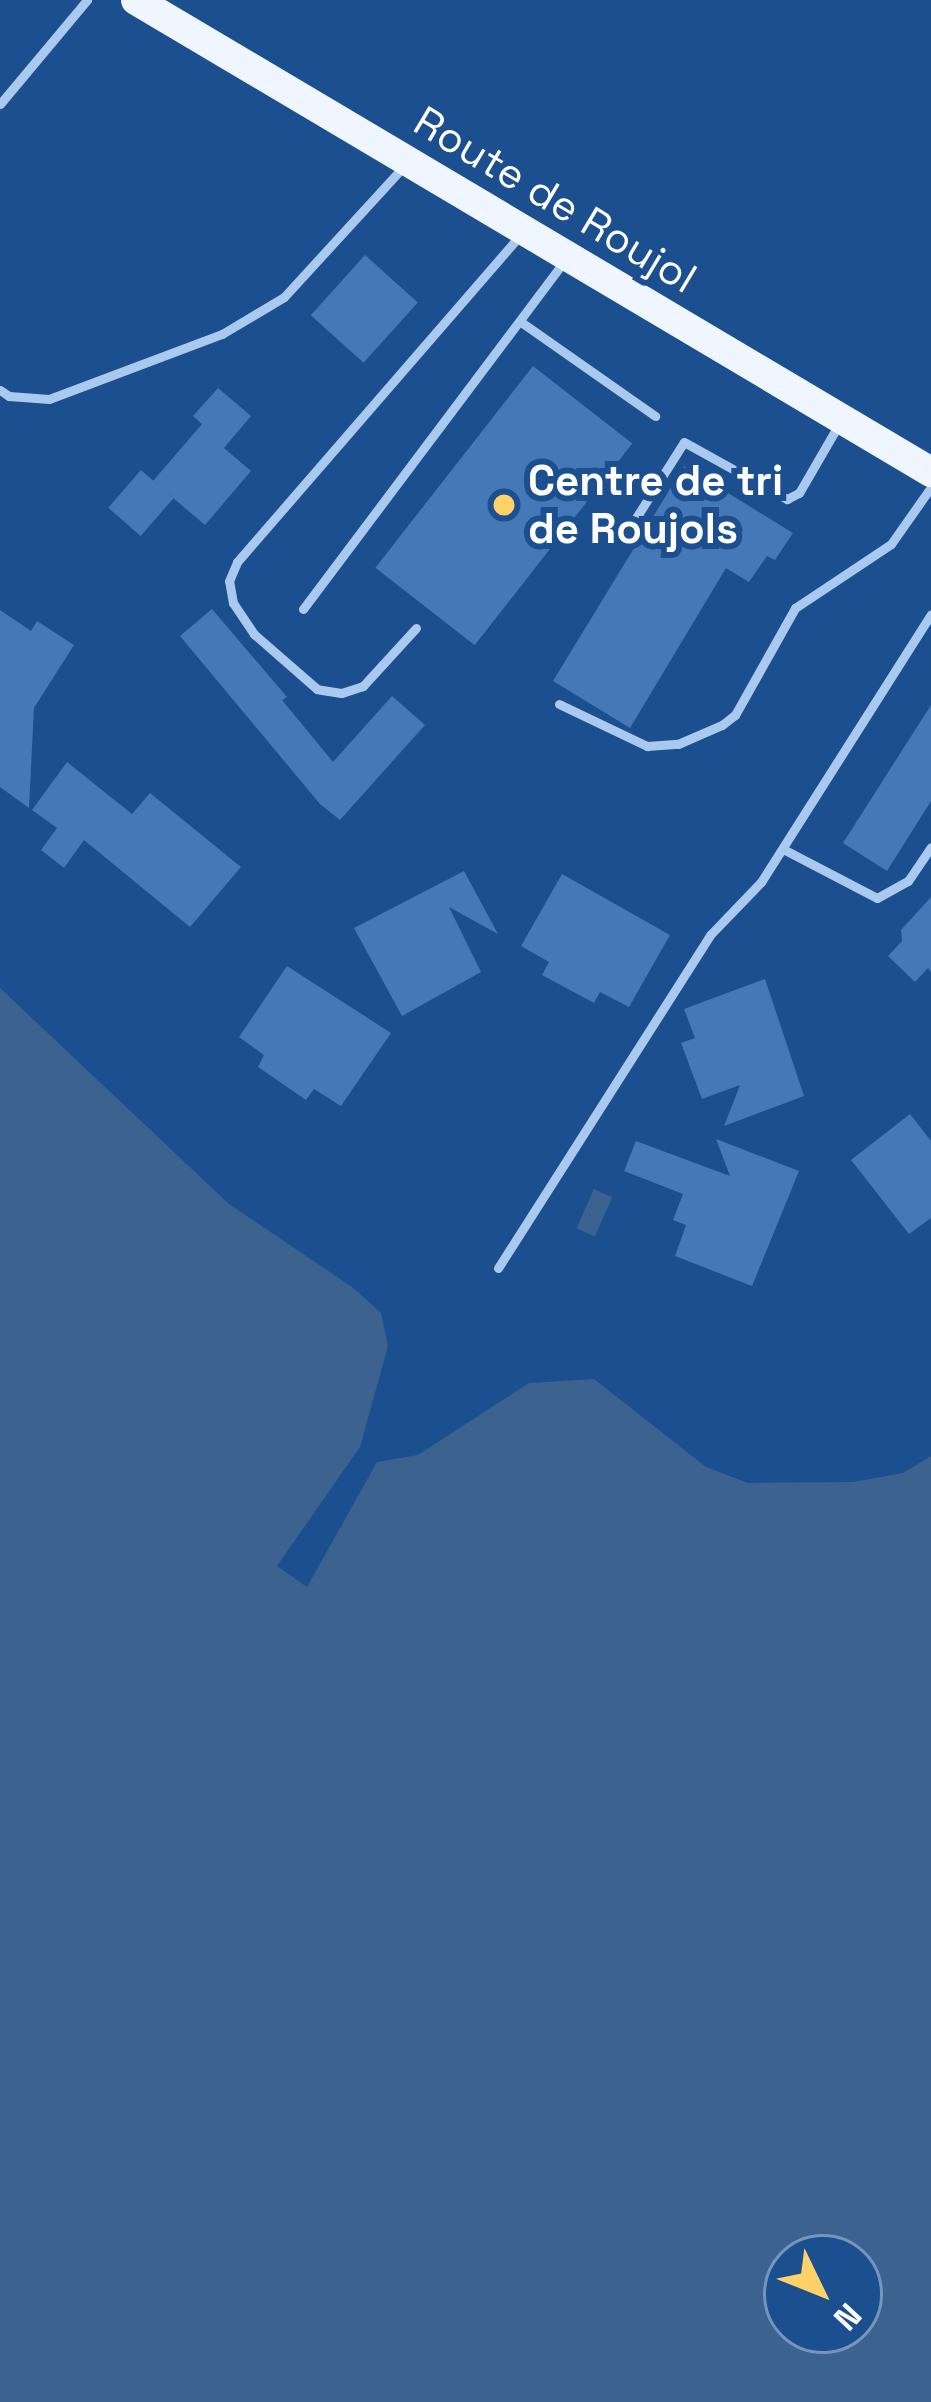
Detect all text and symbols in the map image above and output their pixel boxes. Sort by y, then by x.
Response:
street label: Route de Roujol [405,96,705,304]
place label: Centre de tri de Roujols [528,456,783,554]
marker: Centre de tri de Roujols [491,492,517,518]
north arrow [763,2234,883,2354]
text: N [824,2294,870,2339]

